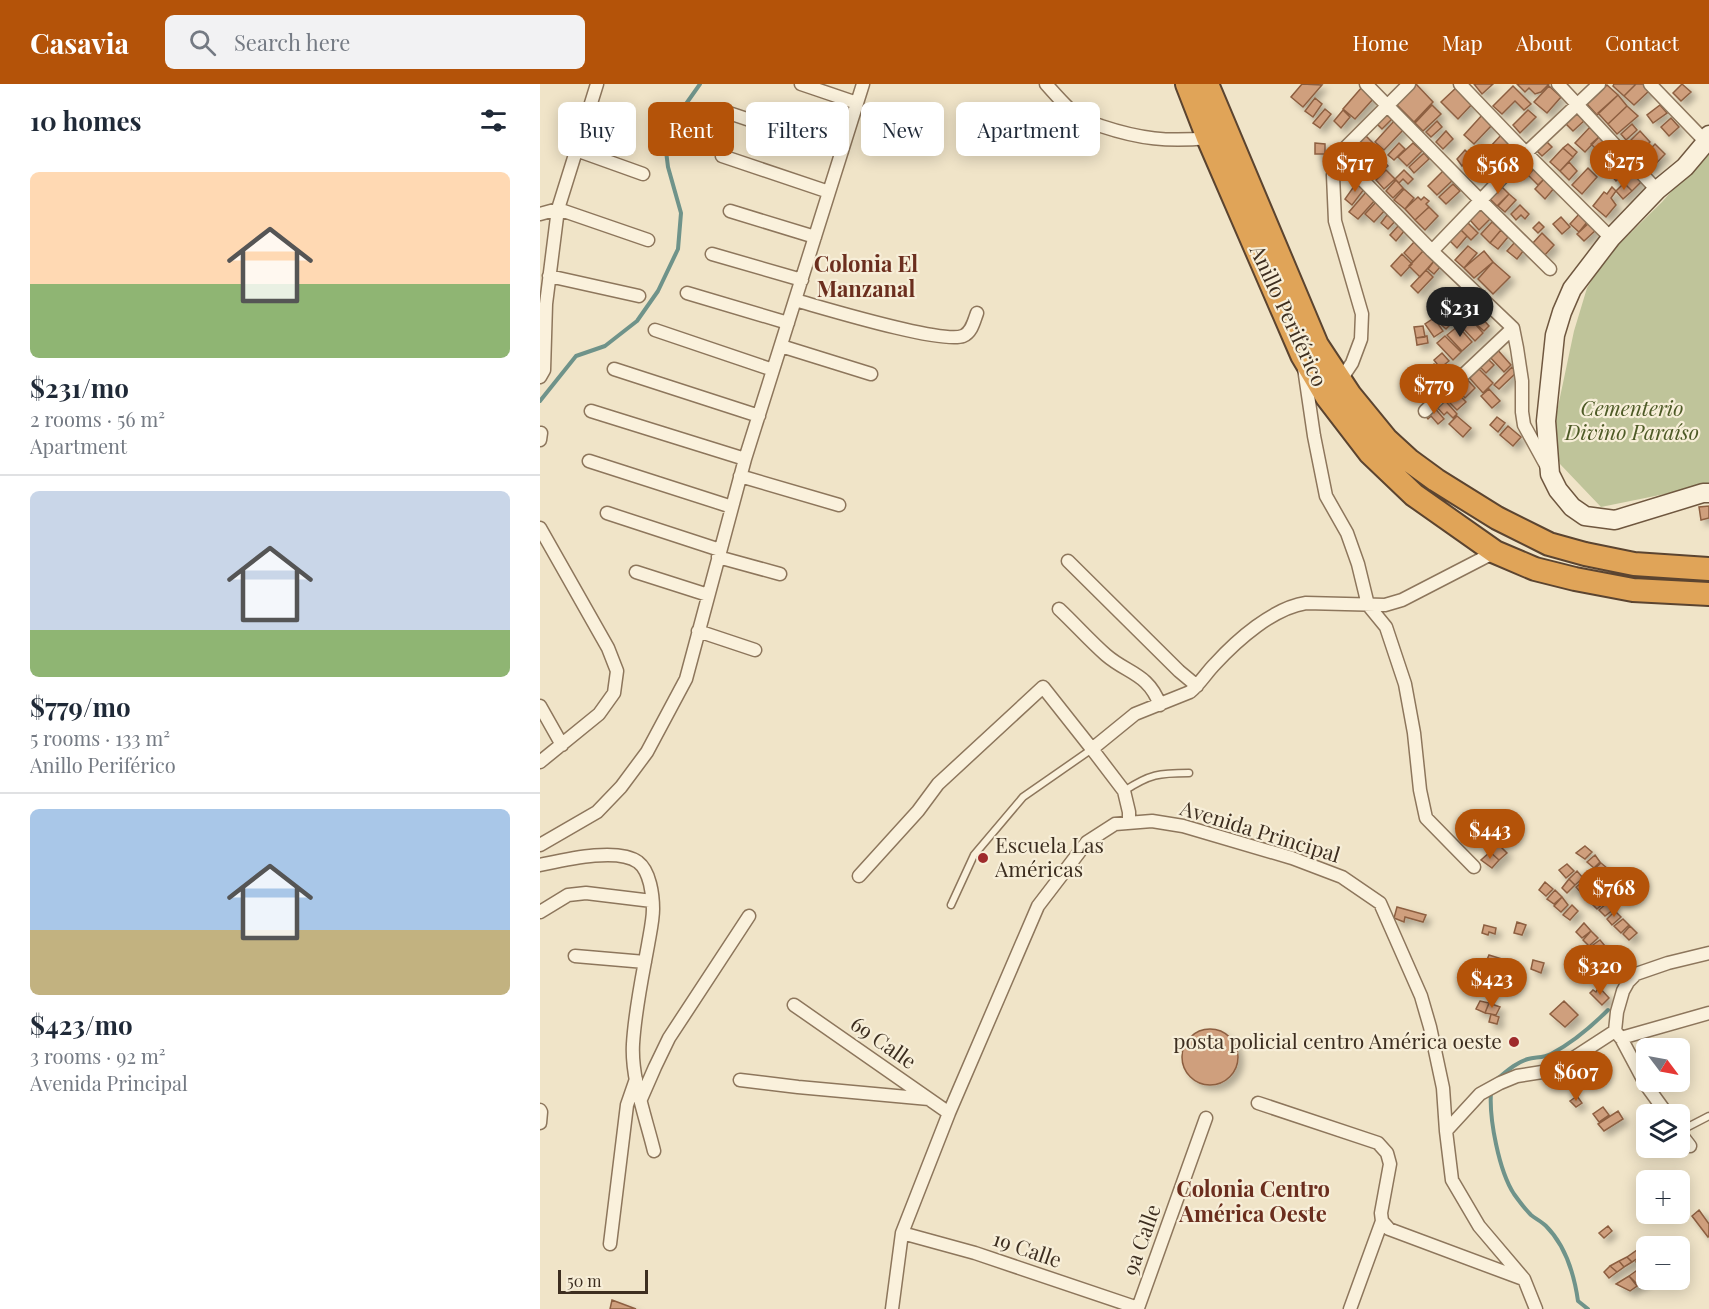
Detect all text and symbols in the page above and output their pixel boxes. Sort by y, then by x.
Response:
search box [165,15,585,69]
text: Casavia [30,24,129,61]
icon: search [186,26,219,59]
text: Search here [234,27,350,57]
text: Home [1353,28,1409,56]
text: Map [1442,28,1483,56]
text: About [1516,28,1572,56]
text: Contact [1605,28,1679,56]
chip: Buy [558,102,636,156]
chip: Rent [648,102,734,156]
chip: Filters [746,102,849,156]
chip: New [861,102,944,156]
chip: Apartment [956,102,1100,156]
text: 10 homes [30,103,142,138]
icon: filters [477,104,510,137]
pin: $275 [1588,140,1660,191]
pin: $717 [1319,142,1391,193]
pin: $568 [1462,144,1534,195]
text: $275 [1604,146,1644,173]
text: $717 [1336,148,1374,175]
text: $568 [1476,150,1520,177]
icon: home [216,211,324,319]
street label: Anillo Periférico [1244,239,1335,390]
district label: Colonia El Manzanal [814,248,918,303]
pin: $231 [1424,287,1496,338]
text: $231 [1440,293,1480,320]
pin: $779 [1398,364,1470,415]
text: $231/mo [30,370,129,405]
text: $779 [1414,370,1454,397]
park label: Cementerio Divino Paraíso [1564,393,1699,445]
text: 2 rooms · 56 m² [30,405,165,432]
text: Apartment [30,432,127,459]
icon: home [216,530,324,638]
text: $779/mo [30,689,131,724]
text: 5 rooms · 133 m² [30,724,170,751]
text: Anillo Periférico [30,751,176,778]
street label: Avenida Principal [1176,792,1344,868]
pin: $443 [1454,809,1526,860]
text: $443 [1469,815,1511,842]
place label: Escuela Las Américas [994,830,1104,882]
icon: home [216,848,324,956]
marker: Escuela Las Américas [976,851,990,865]
pin: $768 [1578,867,1650,918]
text: $768 [1592,873,1636,900]
pin: $320 [1564,945,1636,996]
text: $320 [1578,951,1622,978]
pin: $423 [1456,958,1528,1009]
text: $423 [1471,964,1513,991]
text: $423/mo [30,1007,133,1042]
street label: 69 Calle [846,1009,923,1074]
place label: posta policial centro América oeste [1173,1026,1502,1054]
marker: posta policial centro América oeste [1507,1035,1521,1049]
north arrow [1636,1038,1690,1092]
map controls [1636,1038,1690,1290]
text: 3 rooms · 92 m² [30,1042,166,1069]
pin: $607 [1540,1051,1612,1102]
text: $607 [1554,1057,1598,1084]
text: Avenida Principal [30,1069,188,1096]
button: layers [1636,1104,1690,1158]
button: + [1636,1170,1690,1224]
district label: Colonia Centro América Oeste [1176,1173,1330,1228]
street label: 9a Calle [1114,1200,1166,1279]
street label: 19 Calle [990,1223,1066,1273]
button: − [1636,1236,1690,1290]
scale bar [558,1267,648,1294]
text: 50 m [567,1270,601,1291]

